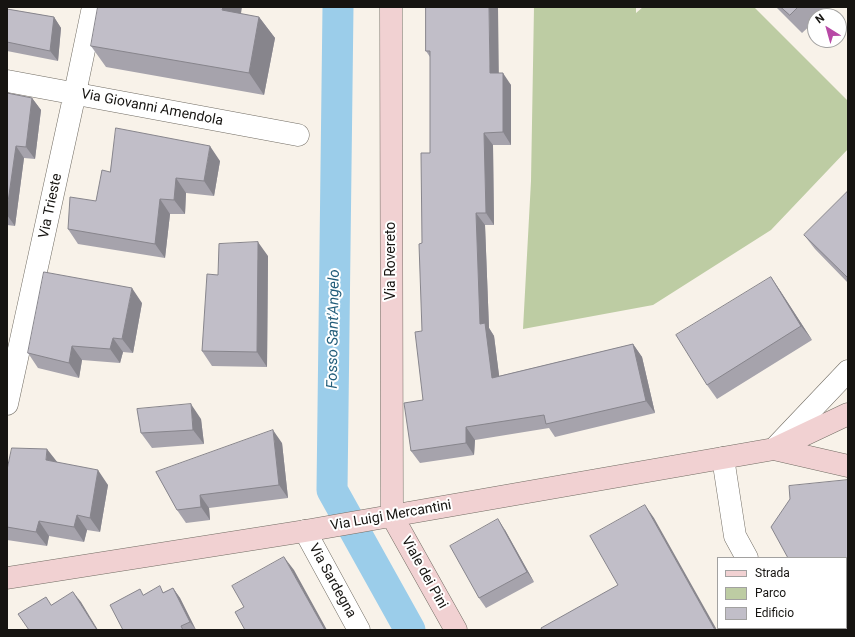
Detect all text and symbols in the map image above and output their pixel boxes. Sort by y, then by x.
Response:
north arrow [807,8,847,48]
text: N [813,11,827,26]
street label: Via Giovanni Amendola [80,86,224,130]
street label: Via Trieste [36,172,66,240]
street label: Via Rovereto [383,222,399,300]
water label: Fosso Sant'Angelo [324,269,344,389]
street label: Via Luigi Mercantini [329,497,453,535]
street label: Viale dei Pini [397,534,451,612]
street label: Via Sardegna [305,541,359,621]
legend [717,557,847,629]
text: Strada [755,566,790,580]
text: Parco [755,586,786,600]
text: Edificio [755,606,794,620]

